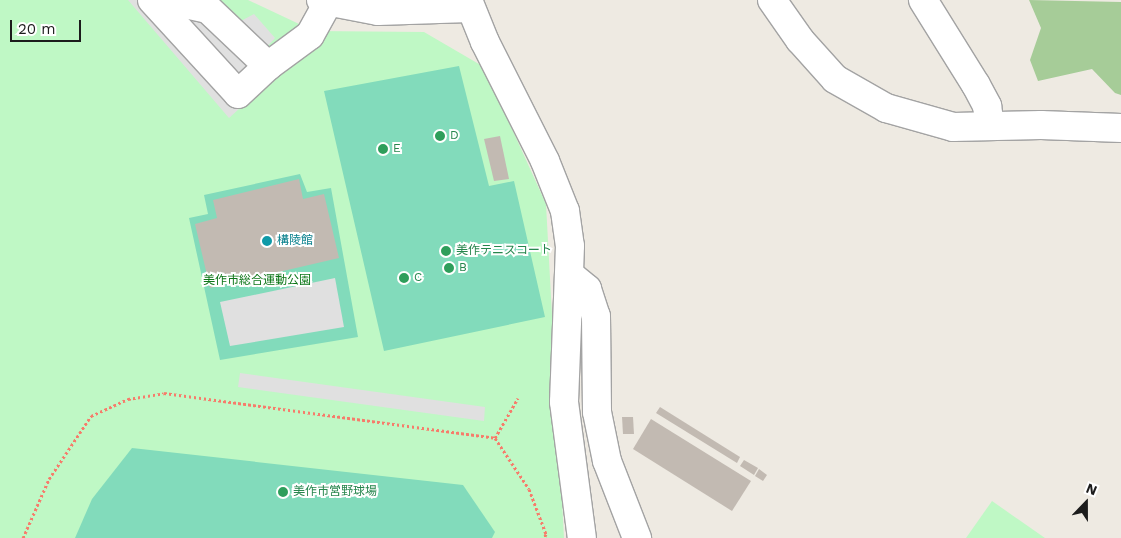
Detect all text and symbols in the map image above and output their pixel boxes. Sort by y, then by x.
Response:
scale bar [12,10,84,42]
text: 20 m [18,20,56,38]
place label: D [450,129,459,143]
marker: D [434,130,446,142]
place label: E [393,142,401,156]
marker: E [377,143,389,155]
place label: 構陵館 [277,234,313,248]
marker: 構陵館 [261,235,273,247]
place label: 美作テニスコート [456,244,552,258]
marker: 美作テニスコート [440,245,452,257]
place label: B [459,261,467,275]
marker: B [443,262,455,274]
place label: C [414,271,422,285]
marker: C [398,272,410,284]
park label: 美作市総合運動公園 [203,274,311,288]
north arrow [1061,478,1111,528]
text: N [1084,480,1099,498]
place label: 美作市営野球場 [293,485,377,499]
marker: 美作市営野球場 [277,486,289,498]

